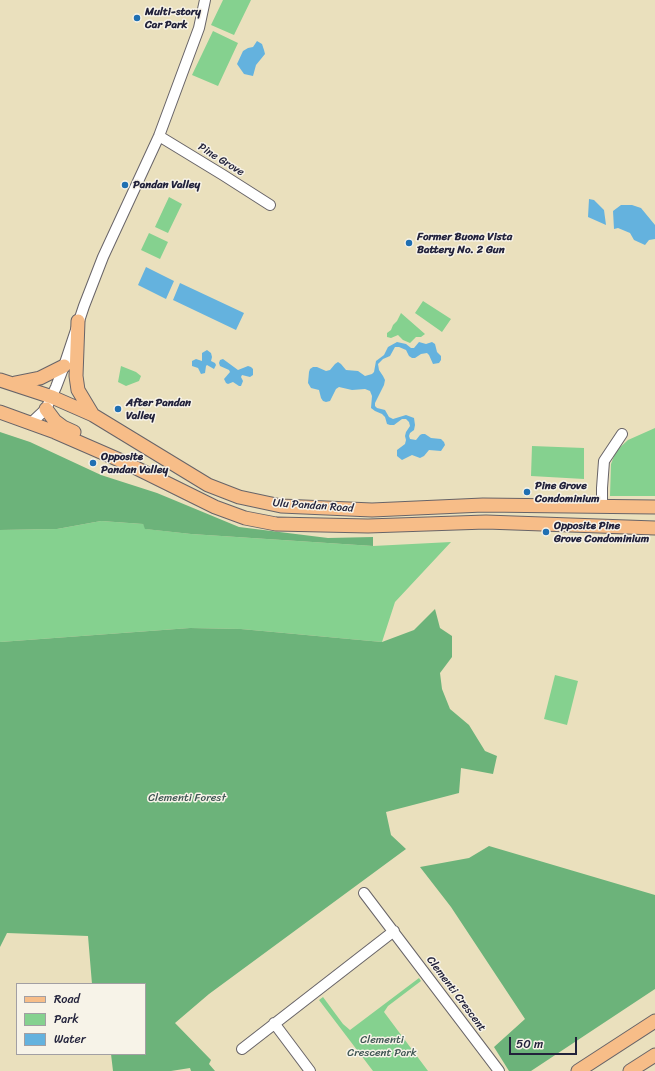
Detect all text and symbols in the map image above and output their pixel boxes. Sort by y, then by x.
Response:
place label: Multi-story Car Park [145,5,201,31]
marker: Multi-story Car Park [132,13,142,23]
street label: Pine Grove [196,141,246,179]
place label: Pandan Valley [133,178,200,192]
marker: Pandan Valley [120,180,130,190]
place label: Former Buona Vista Battery No. 2 Gun [417,230,512,256]
marker: Former Buona Vista Battery No. 2 Gun [404,238,414,248]
place label: After Pandan Valley [126,396,191,422]
marker: After Pandan Valley [113,404,123,414]
place label: Opposite Pandan Valley [101,450,168,476]
marker: Opposite Pandan Valley [88,458,98,468]
place label: Pine Grove Condominium [535,479,600,505]
marker: Pine Grove Condominium [522,487,532,497]
street label: Ulu Pandan Road [272,497,354,515]
place label: Opposite Pine Grove Condominium [554,519,649,545]
marker: Opposite Pine Grove Condominium [541,527,551,537]
park label: Clementi Forest [148,791,226,805]
street label: Clementi Crescent [424,954,488,1034]
legend [16,983,146,1055]
text: Road [54,988,80,1010]
text: Park [54,1008,79,1030]
text: Water [54,1028,86,1050]
scale bar [511,1029,579,1055]
park label: Clementi Crescent Park [347,1033,417,1059]
text: 50 m [516,1033,543,1055]

